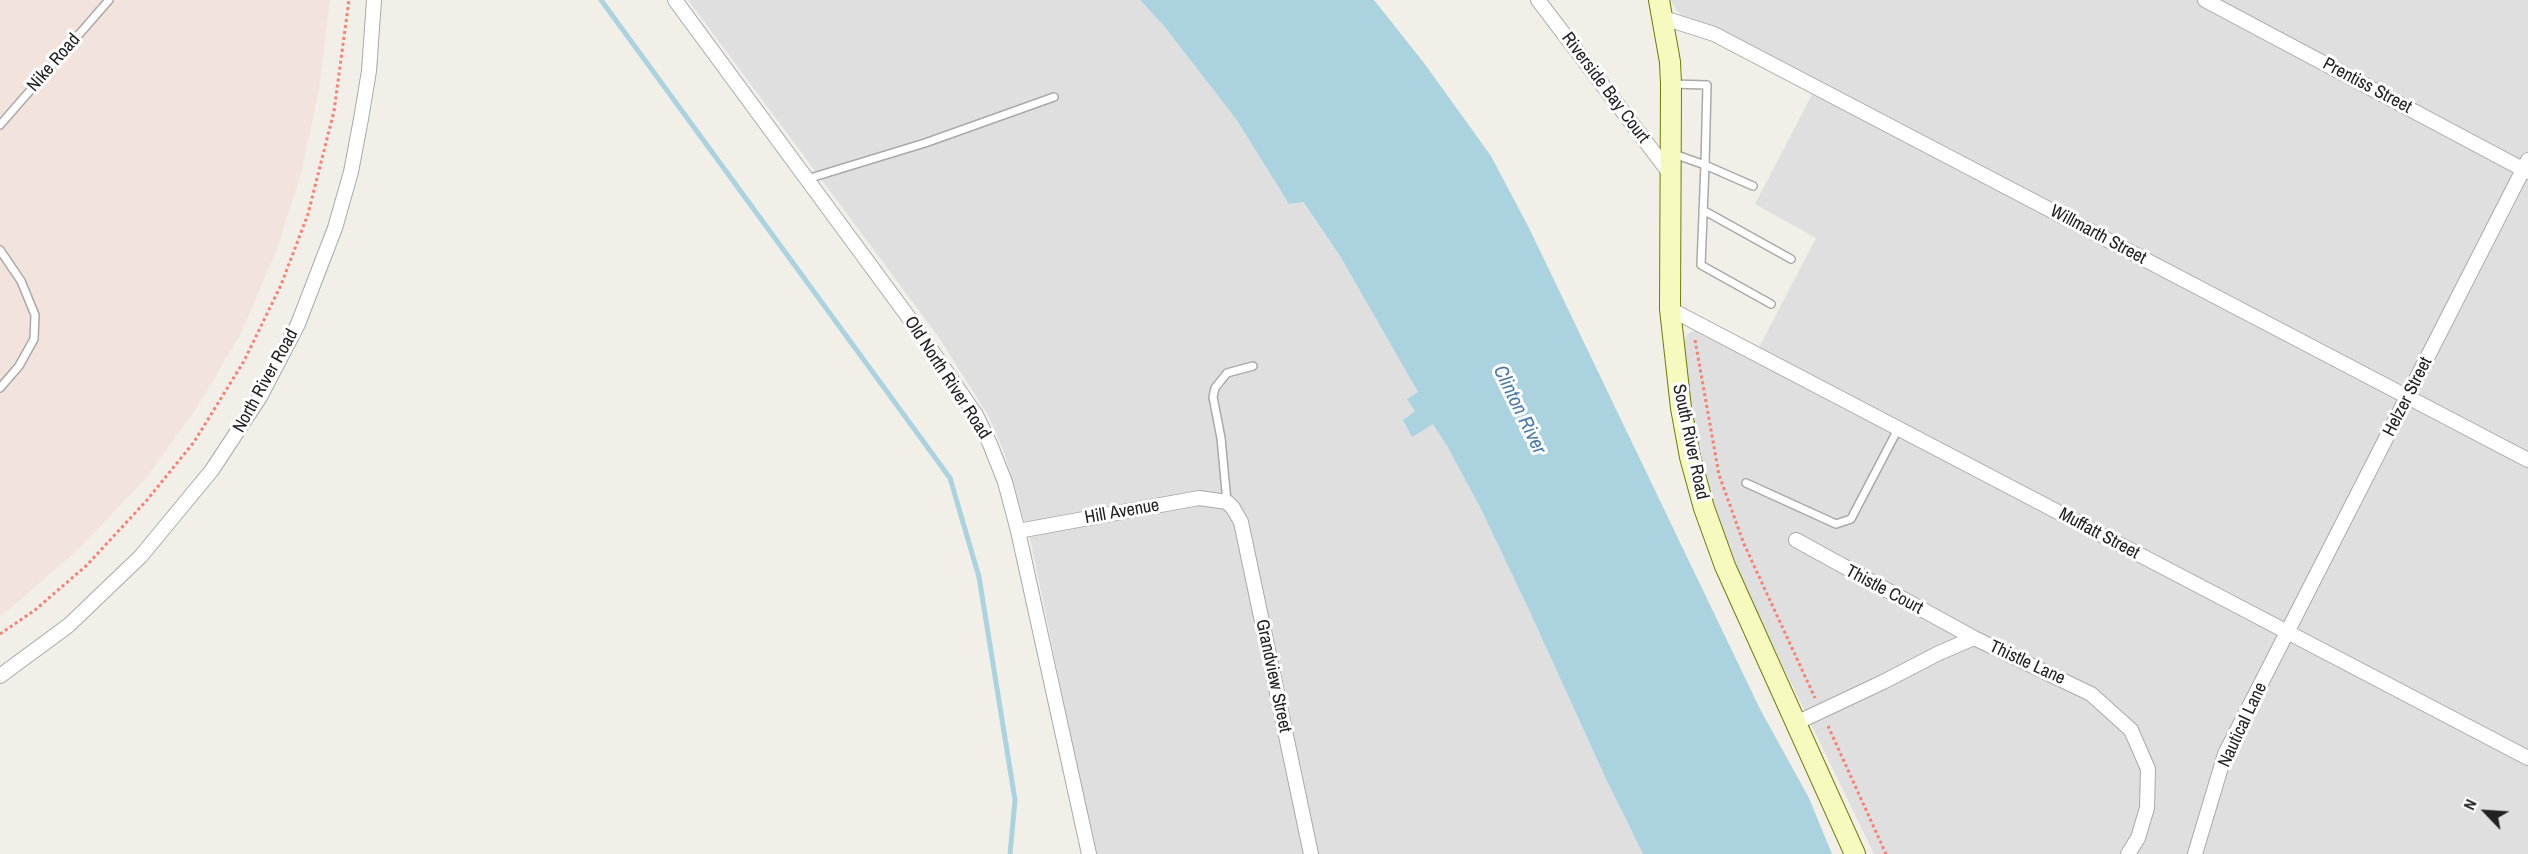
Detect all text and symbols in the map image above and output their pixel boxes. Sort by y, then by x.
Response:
street label: Riverside Bay Court [1556,28,1654,148]
street label: Nike Road [23,30,85,96]
street label: Prentiss Street [2319,54,2415,118]
street label: Willmarth Street [2046,201,2150,269]
street label: Old North River Road [899,313,995,443]
street label: North River Road [229,326,303,436]
street label: Helzer Street [2379,354,2437,440]
water label: Clinton River [1487,362,1551,458]
street label: South River Road [1667,382,1713,502]
street label: Hill Avenue [1083,495,1161,529]
street label: Muffatt Street [2055,504,2143,564]
street label: Thistle Court [1842,561,1926,619]
street label: Grandview Street [1250,618,1296,734]
street label: Thistle Lane [1986,636,2068,690]
street label: Nautical Lane [2214,679,2272,771]
north arrow [2456,782,2516,842]
text: N [2458,795,2482,813]

